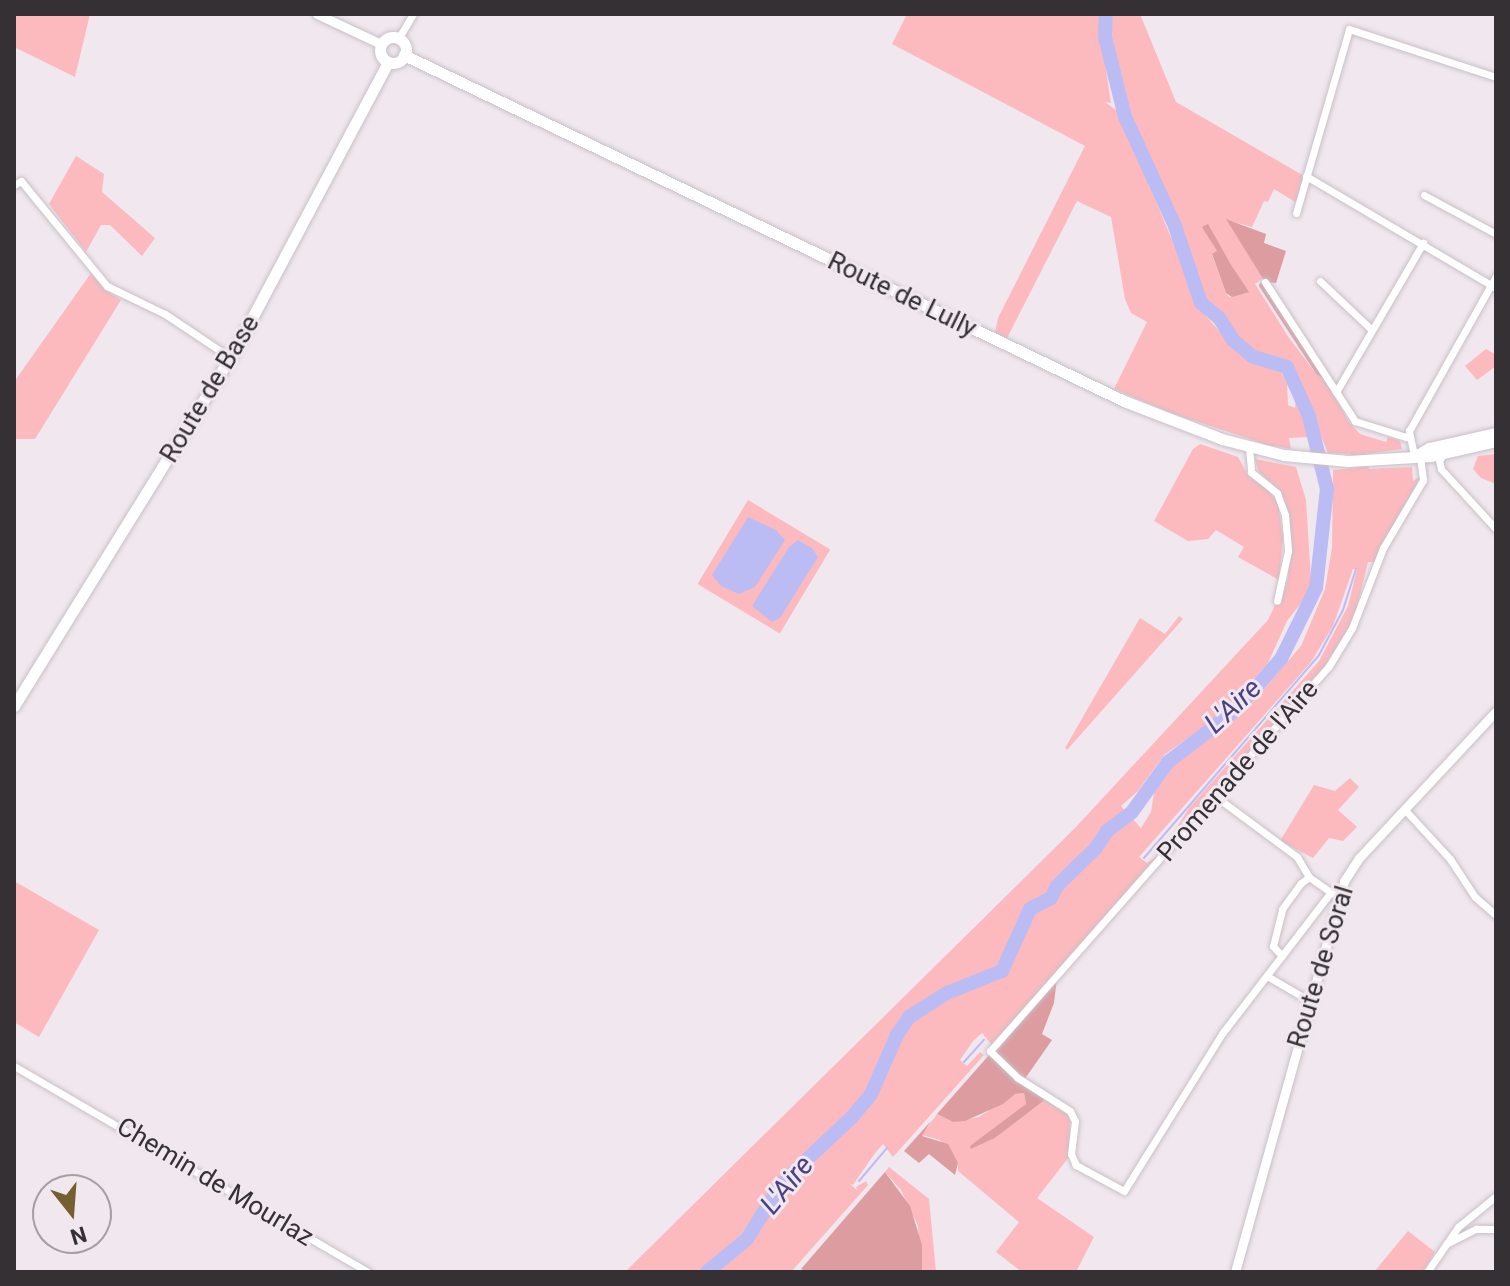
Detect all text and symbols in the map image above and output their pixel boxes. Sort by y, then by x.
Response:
street label: Route de Lully [823,246,981,344]
street label: Route de Base [154,310,266,468]
water label: L'Aire [1198,671,1268,741]
street label: Promenade de l'Aire [1151,674,1325,868]
street label: Route de Soral [1282,882,1360,1052]
street label: Chemin de Mourlaz [111,1111,319,1253]
water label: L'Aire [753,1149,821,1221]
north arrow [32,1174,112,1254]
text: N [67,1221,90,1250]

